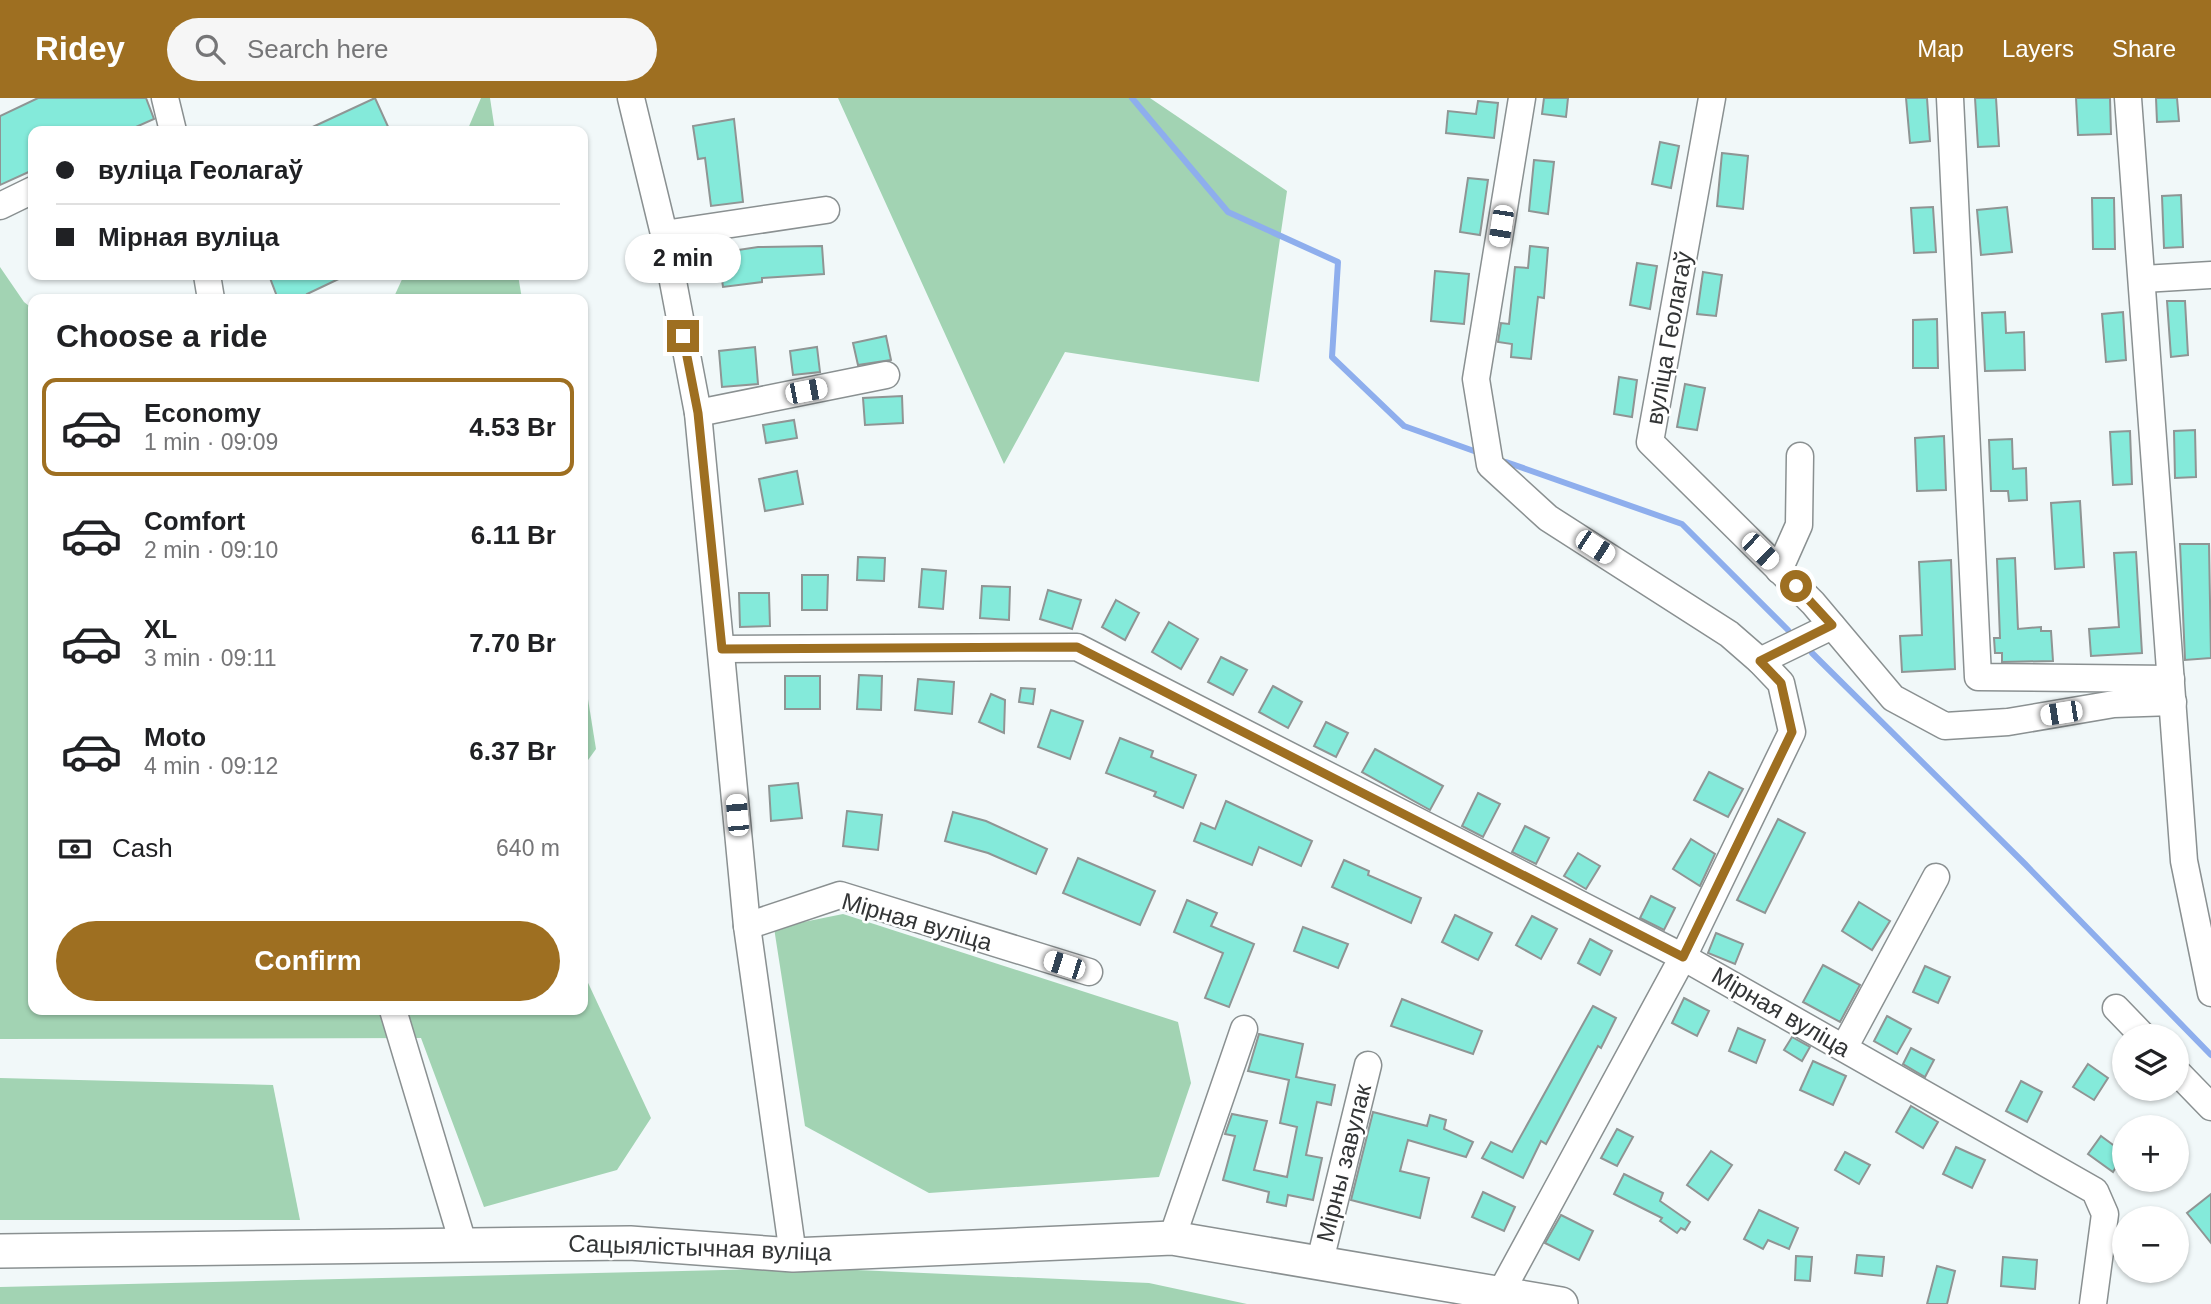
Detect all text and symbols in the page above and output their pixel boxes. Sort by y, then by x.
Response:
search box [167,18,657,81]
text: Ridey [35,30,125,67]
icon: search [191,30,229,68]
text: Search here [247,34,389,64]
text: Map [1917,35,1964,62]
text: Layers [2002,35,2074,62]
text: Share [2112,35,2176,62]
text: вуліца Геолагаў [98,155,303,185]
car [1488,204,1515,248]
text: Мірная вуліца [98,222,279,252]
callout: 2 min [625,234,741,284]
text: 2 min [653,245,713,271]
street label: вуліца Геолагаў [1640,249,1697,427]
text: Choose a ride [56,318,268,354]
route end [667,320,699,352]
car [784,377,829,405]
icon: car [60,396,123,459]
text: Economy [144,398,261,428]
text: 4.53 Br [469,412,556,442]
text: 1 min · 09:09 [144,429,278,455]
icon: car [60,504,123,567]
text: Comfort [144,506,245,536]
text: 6.11 Br [471,520,556,550]
car [1572,527,1619,567]
car [1738,529,1783,573]
text: 2 min · 09:10 [144,537,278,563]
route start [1780,570,1812,602]
icon: car [60,612,123,675]
text: XL [144,614,177,644]
text: 7.70 Br [469,628,556,658]
text: 3 min · 09:11 [144,645,277,671]
car [2039,699,2084,727]
icon: car [60,720,123,783]
text: Moto [144,722,206,752]
text: 6.37 Br [469,736,556,766]
text: 4 min · 09:12 [144,753,278,779]
car [725,793,750,837]
icon: cash [56,830,94,868]
text: Cash [112,833,173,863]
text: 640 m [496,835,560,861]
street label: Мірная вуліца [839,887,996,956]
button: Confirm [56,921,560,1001]
car [1041,949,1088,981]
street label: Мірная вуліца [1707,961,1856,1062]
map controls [2112,1024,2189,1283]
button: layers [2112,1024,2189,1101]
street label: Мірны завулак [1311,1081,1376,1245]
button: + [2112,1115,2189,1192]
button: − [2112,1206,2189,1283]
street label: Сацыялістычная вуліца [568,1229,833,1266]

